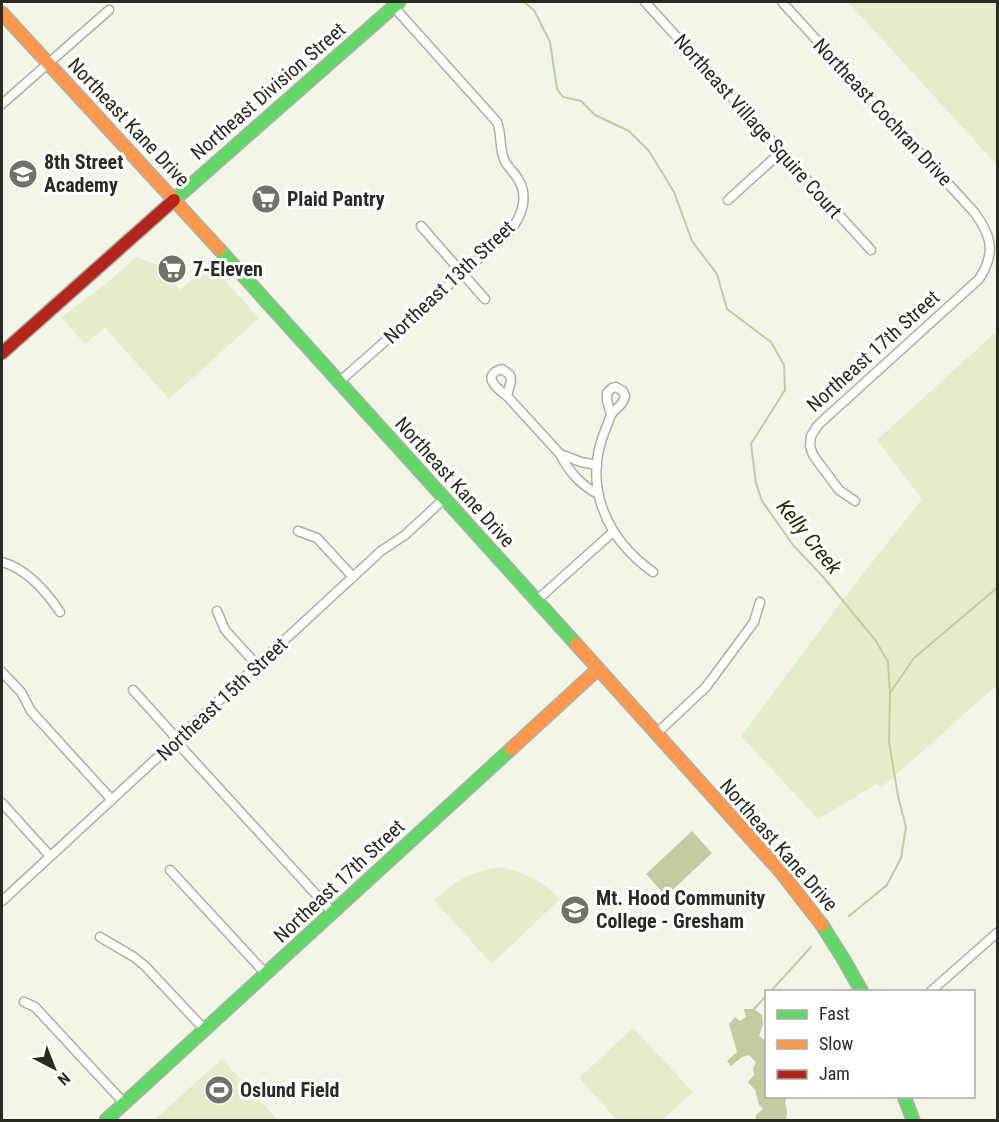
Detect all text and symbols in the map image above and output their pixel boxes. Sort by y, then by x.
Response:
street label: Northeast Division Street [186,17,350,165]
street label: Northeast Village Squire Court [669,29,847,223]
street label: Northeast Cochran Drive [808,33,958,191]
street label: Northeast Kane Drive [63,53,195,191]
place label: 8th Street Academy [44,150,123,197]
school or university icon: 8th Street Academy [7,158,39,190]
supermarket icon: Plaid Pantry [250,183,282,215]
place label: Plaid Pantry [287,187,385,211]
street label: Northeast 13th Street [379,215,519,349]
supermarket icon: 7-Eleven [156,253,188,285]
place label: 7-Eleven [193,257,263,281]
street label: Northeast 17th Street [802,285,944,417]
street label: Northeast Kane Drive [390,412,520,552]
water label: Kelly Creek [772,495,847,580]
street label: Northeast 15th Street [152,632,292,766]
street label: Northeast Kane Drive [715,774,843,916]
street label: Northeast 17th Street [269,814,409,948]
place label: Mt. Hood Community College - Gresham [596,886,765,933]
school or university icon: Mt. Hood Community College - Gresham [559,894,591,926]
legend [765,990,975,1098]
text: Fast [819,1003,850,1024]
text: Slow [819,1033,854,1054]
north arrow [24,1038,84,1098]
text: Jam [819,1063,850,1084]
text: N [54,1068,74,1089]
sports icon: Oslund Field [203,1074,235,1106]
place label: Oslund Field [240,1078,339,1102]

